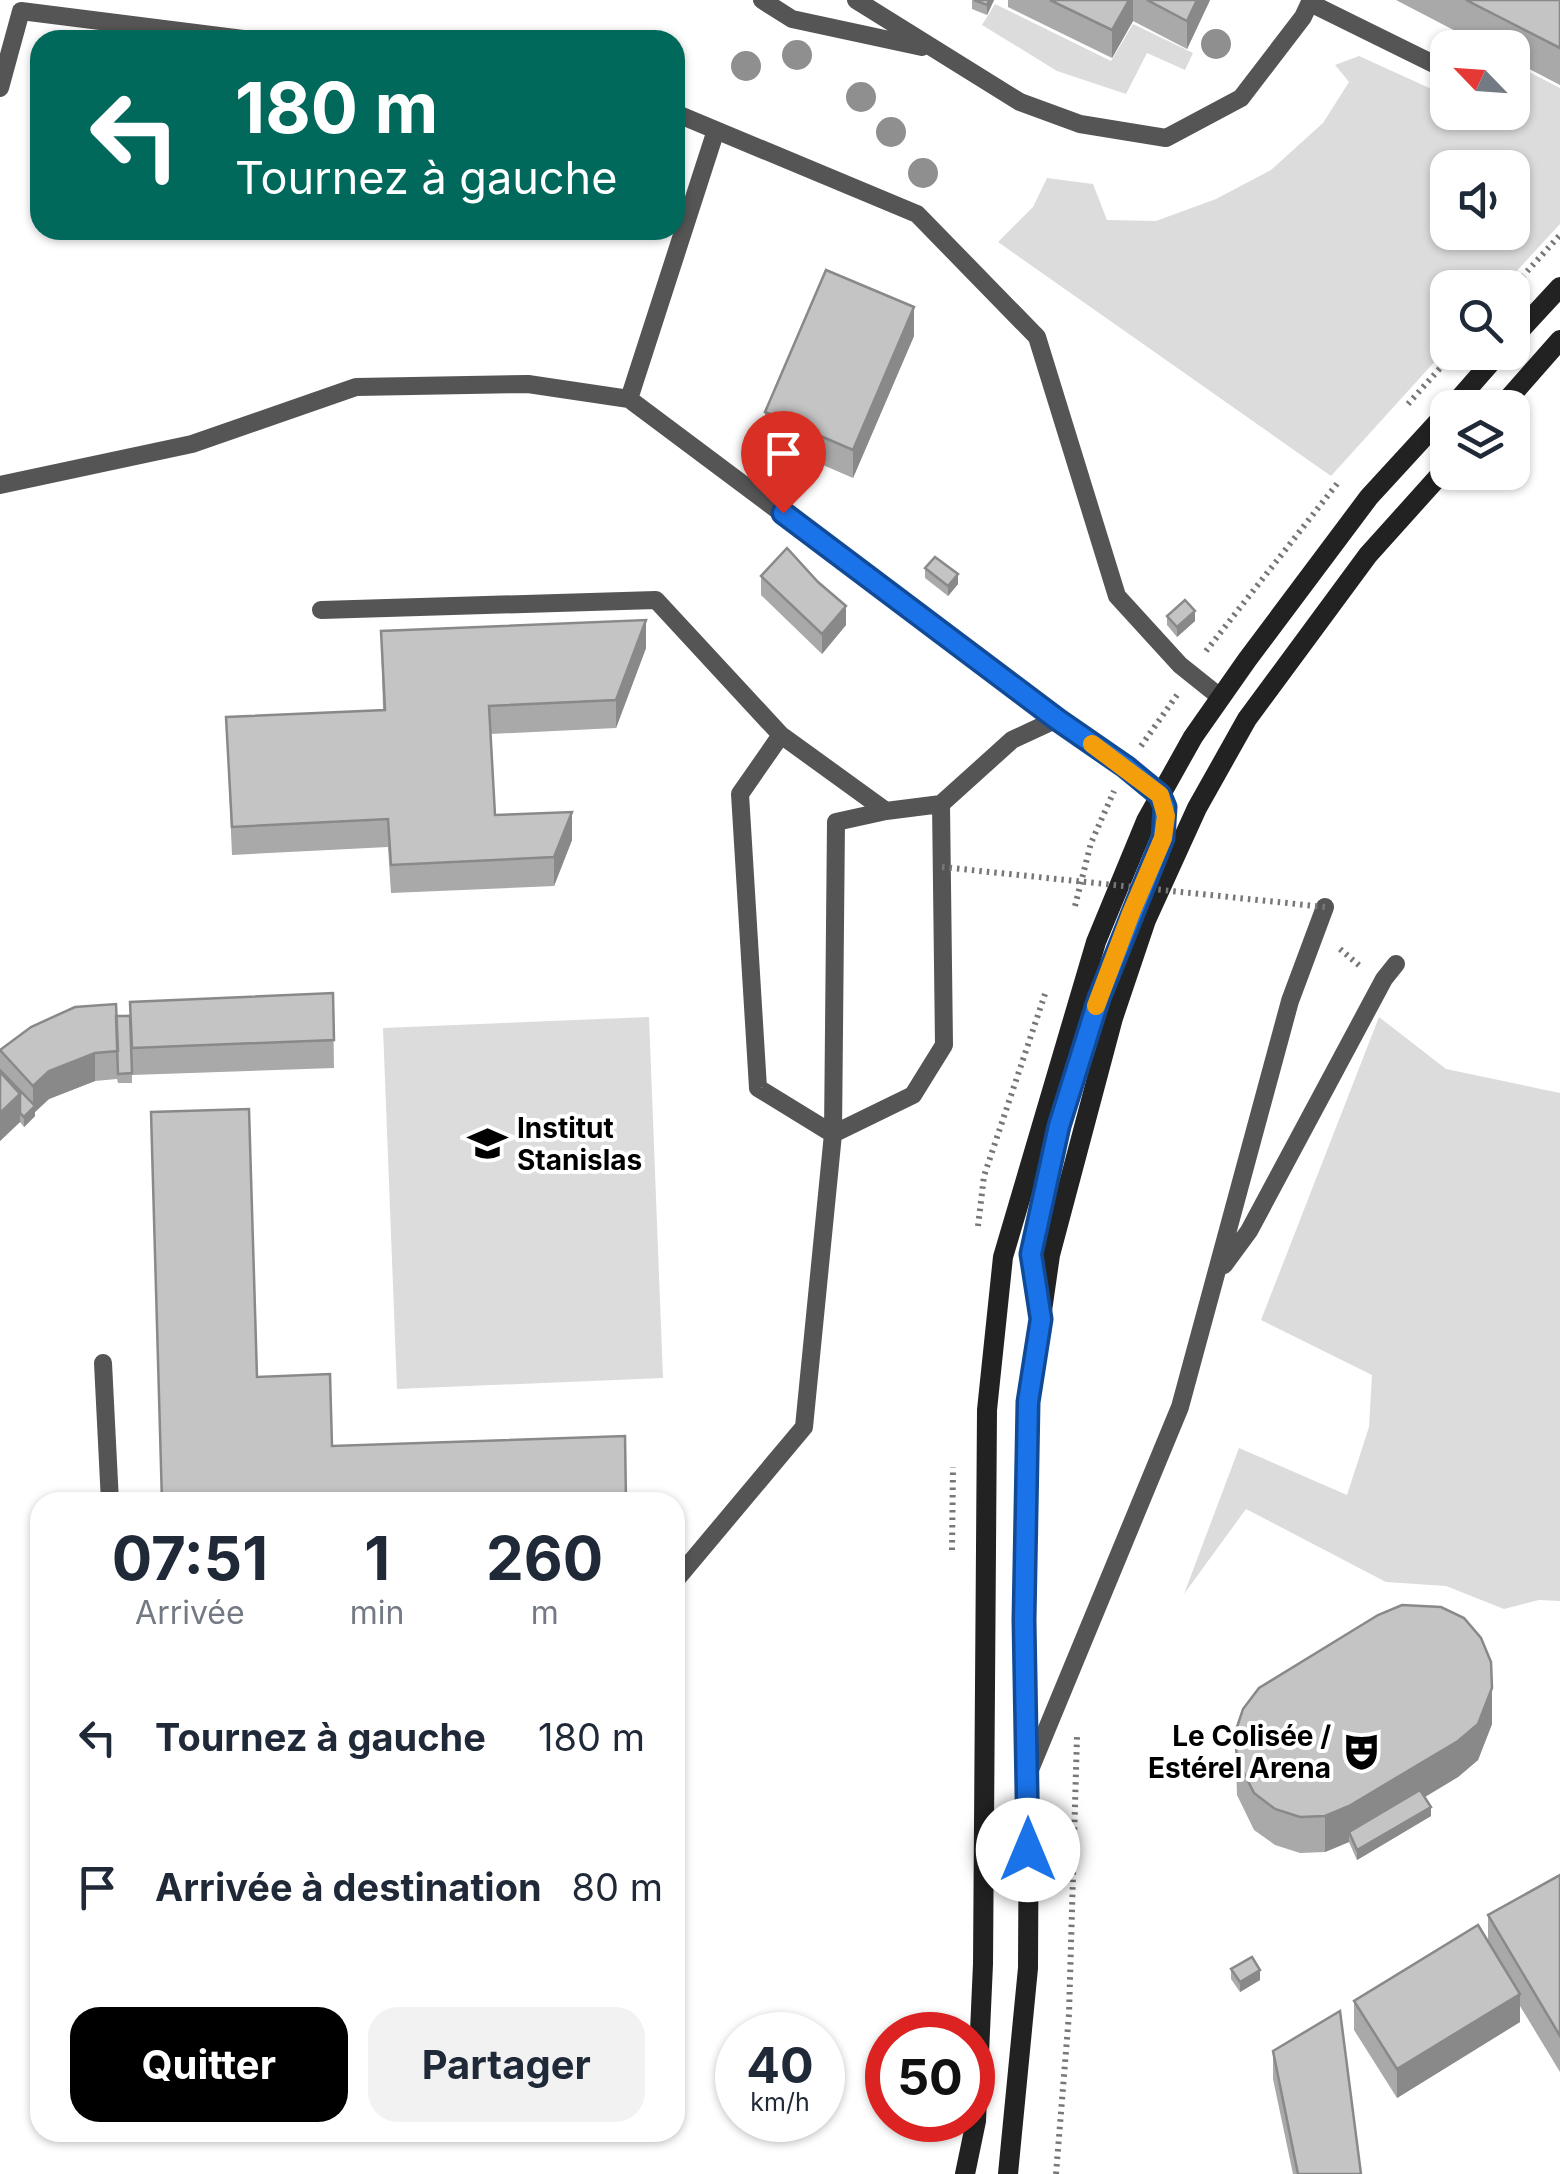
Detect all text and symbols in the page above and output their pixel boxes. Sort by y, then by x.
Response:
north arrow [1430,30,1530,130]
map controls [1430,30,1530,490]
text: 180 m [235,65,438,150]
icon: left [70,70,200,200]
text: Tournez à gauche [235,150,617,205]
button: sound [1430,150,1530,250]
button: search [1430,270,1530,370]
button: layers [1430,390,1530,490]
pin [741,411,826,514]
icon: arrive [756,426,811,481]
place label: Institut Stanislas [517,1111,642,1177]
school or university icon: Institut Stanislas [466,1123,508,1165]
text: 07:51 [112,1522,268,1594]
text: 1 [364,1522,390,1594]
text: 260 [486,1522,603,1594]
text: Arrivée [135,1593,245,1632]
text: min [350,1593,404,1632]
text: m [531,1593,559,1632]
icon: left [70,1710,125,1765]
text: Tournez à gauche [155,1714,486,1760]
text: 180 m [538,1714,645,1760]
place label: Le Colisée / Estérel Arena [1148,1719,1331,1785]
theatre icon: Le Colisée / Estérel Arena [1340,1731,1382,1773]
position arrow [976,1798,1080,1902]
icon: arrive [70,1860,125,1915]
text: Arrivée à destination [155,1864,542,1910]
text: 80 m [572,1864,663,1910]
button: Quitter [70,2007,348,2122]
button: Partager [368,2007,645,2122]
speed limit sign: 50 [865,2012,995,2142]
text: 40 [746,2035,814,2095]
text: km/h [750,2087,810,2117]

